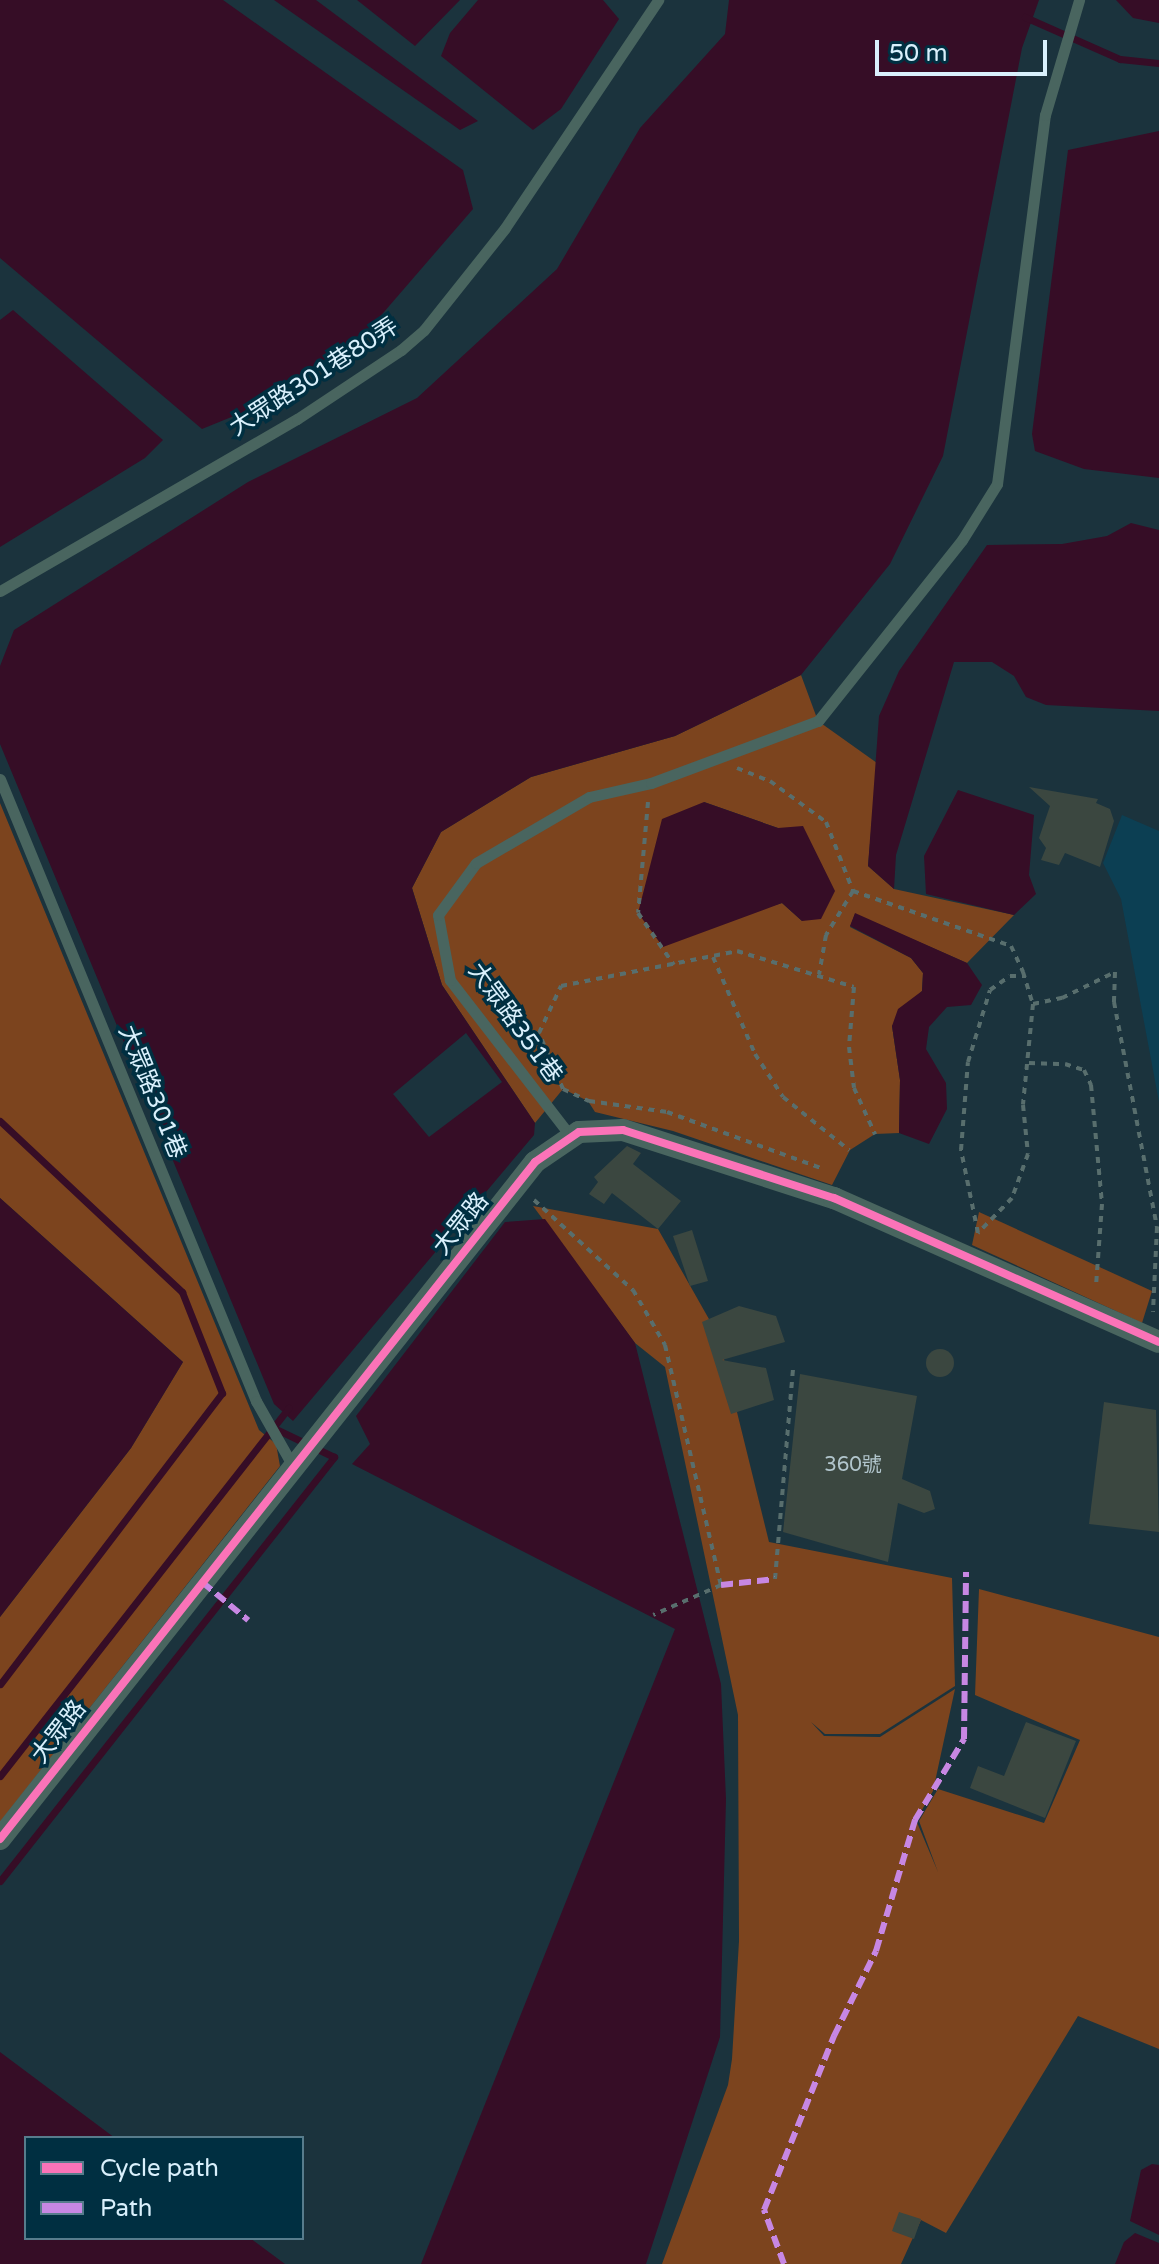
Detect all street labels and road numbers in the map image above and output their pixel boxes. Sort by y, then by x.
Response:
street label: 大眾路301巷80弄 [224,312,404,442]
street label: 大眾路351巷 [462,957,568,1089]
street label: 大眾路301巷 [112,1021,192,1163]
street label: 大眾路 [427,1187,495,1261]
street label: 大眾路 [25,1695,93,1769]

